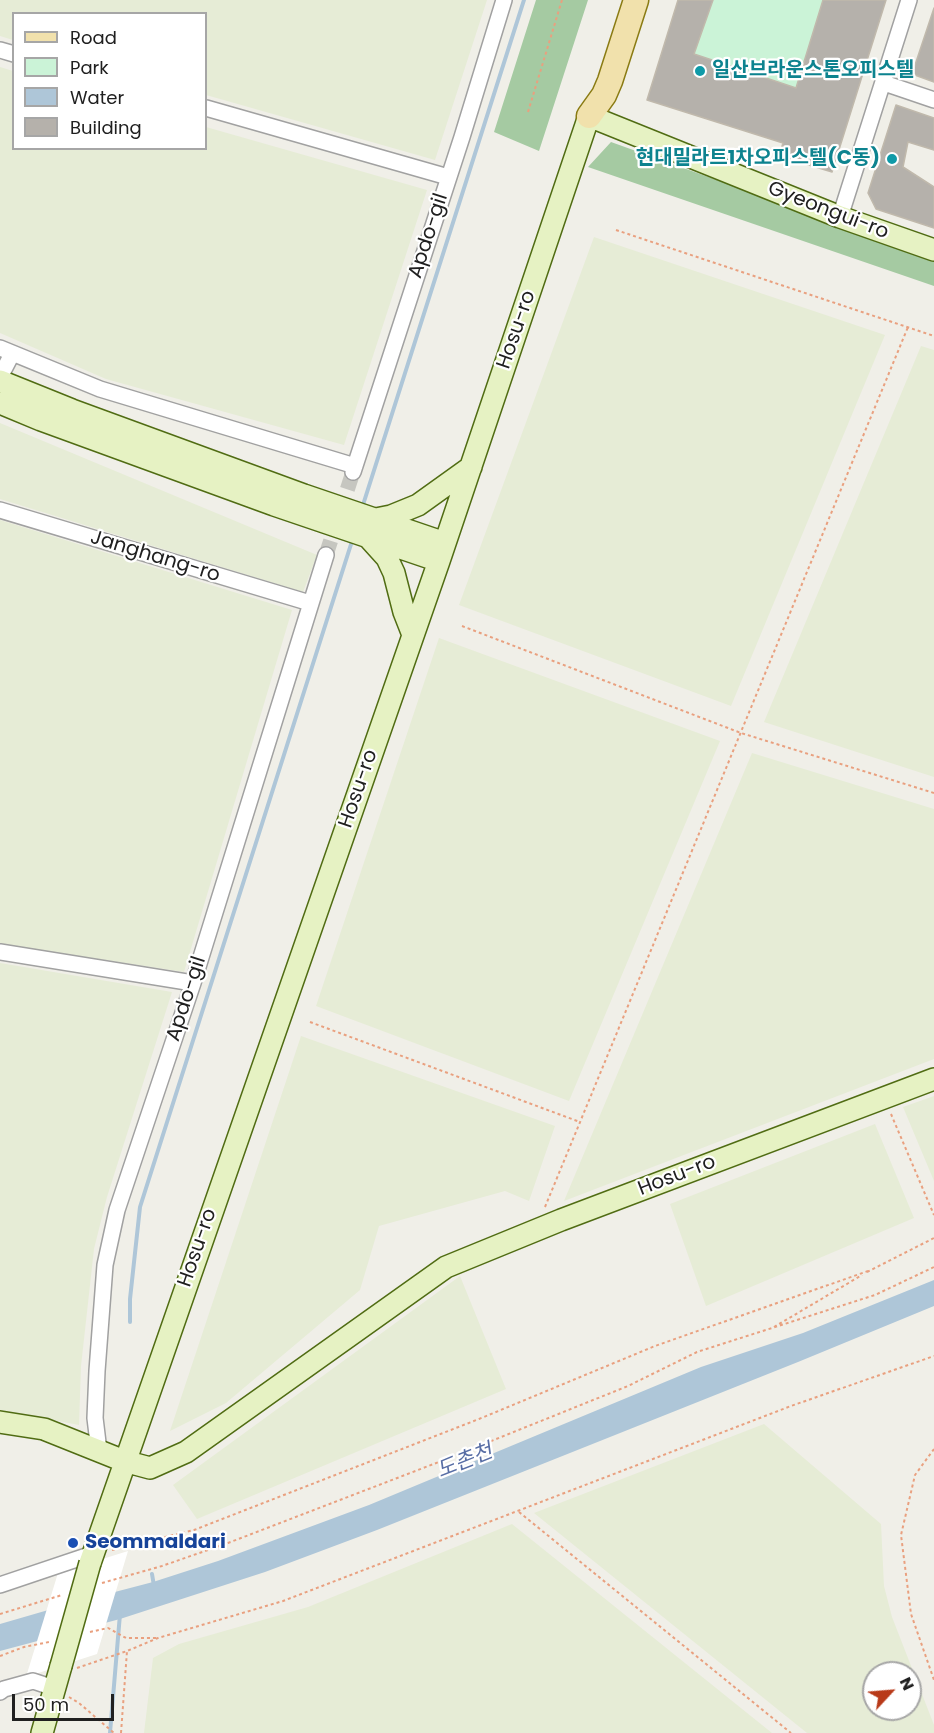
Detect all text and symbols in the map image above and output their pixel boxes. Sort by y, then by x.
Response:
legend [12,12,207,150]
text: Road [70,25,117,50]
text: Park [70,55,109,80]
place label: 일산브라운스톤오피스텔 [712,59,914,83]
marker: 일산브라운스톤오피스텔 [693,64,707,78]
text: Water [70,85,124,110]
text: Building [70,115,142,140]
place label: 현대밀라트1차오피스텔(C동) [636,147,880,171]
marker: 현대밀라트1차오피스텔(C동) [885,152,899,166]
street label: Gyeongui-ro [764,177,892,245]
street label: Apdo-gil [404,191,454,281]
street label: Hosu-ro [492,288,542,372]
street label: Janghang-ro [87,526,223,588]
street label: Hosu-ro [334,747,384,831]
street label: Apdo-gil [162,954,212,1044]
street label: Hosu-ro [635,1150,719,1202]
street label: Hosu-ro [173,1206,223,1290]
water label: 도촌천 [433,1439,497,1485]
place label: Seommaldari [85,1531,226,1555]
marker: Seommaldari [66,1536,80,1550]
north arrow [862,1661,922,1721]
text: N [894,1673,920,1694]
scale bar [15,1682,117,1720]
text: 50 m [23,1692,69,1717]

